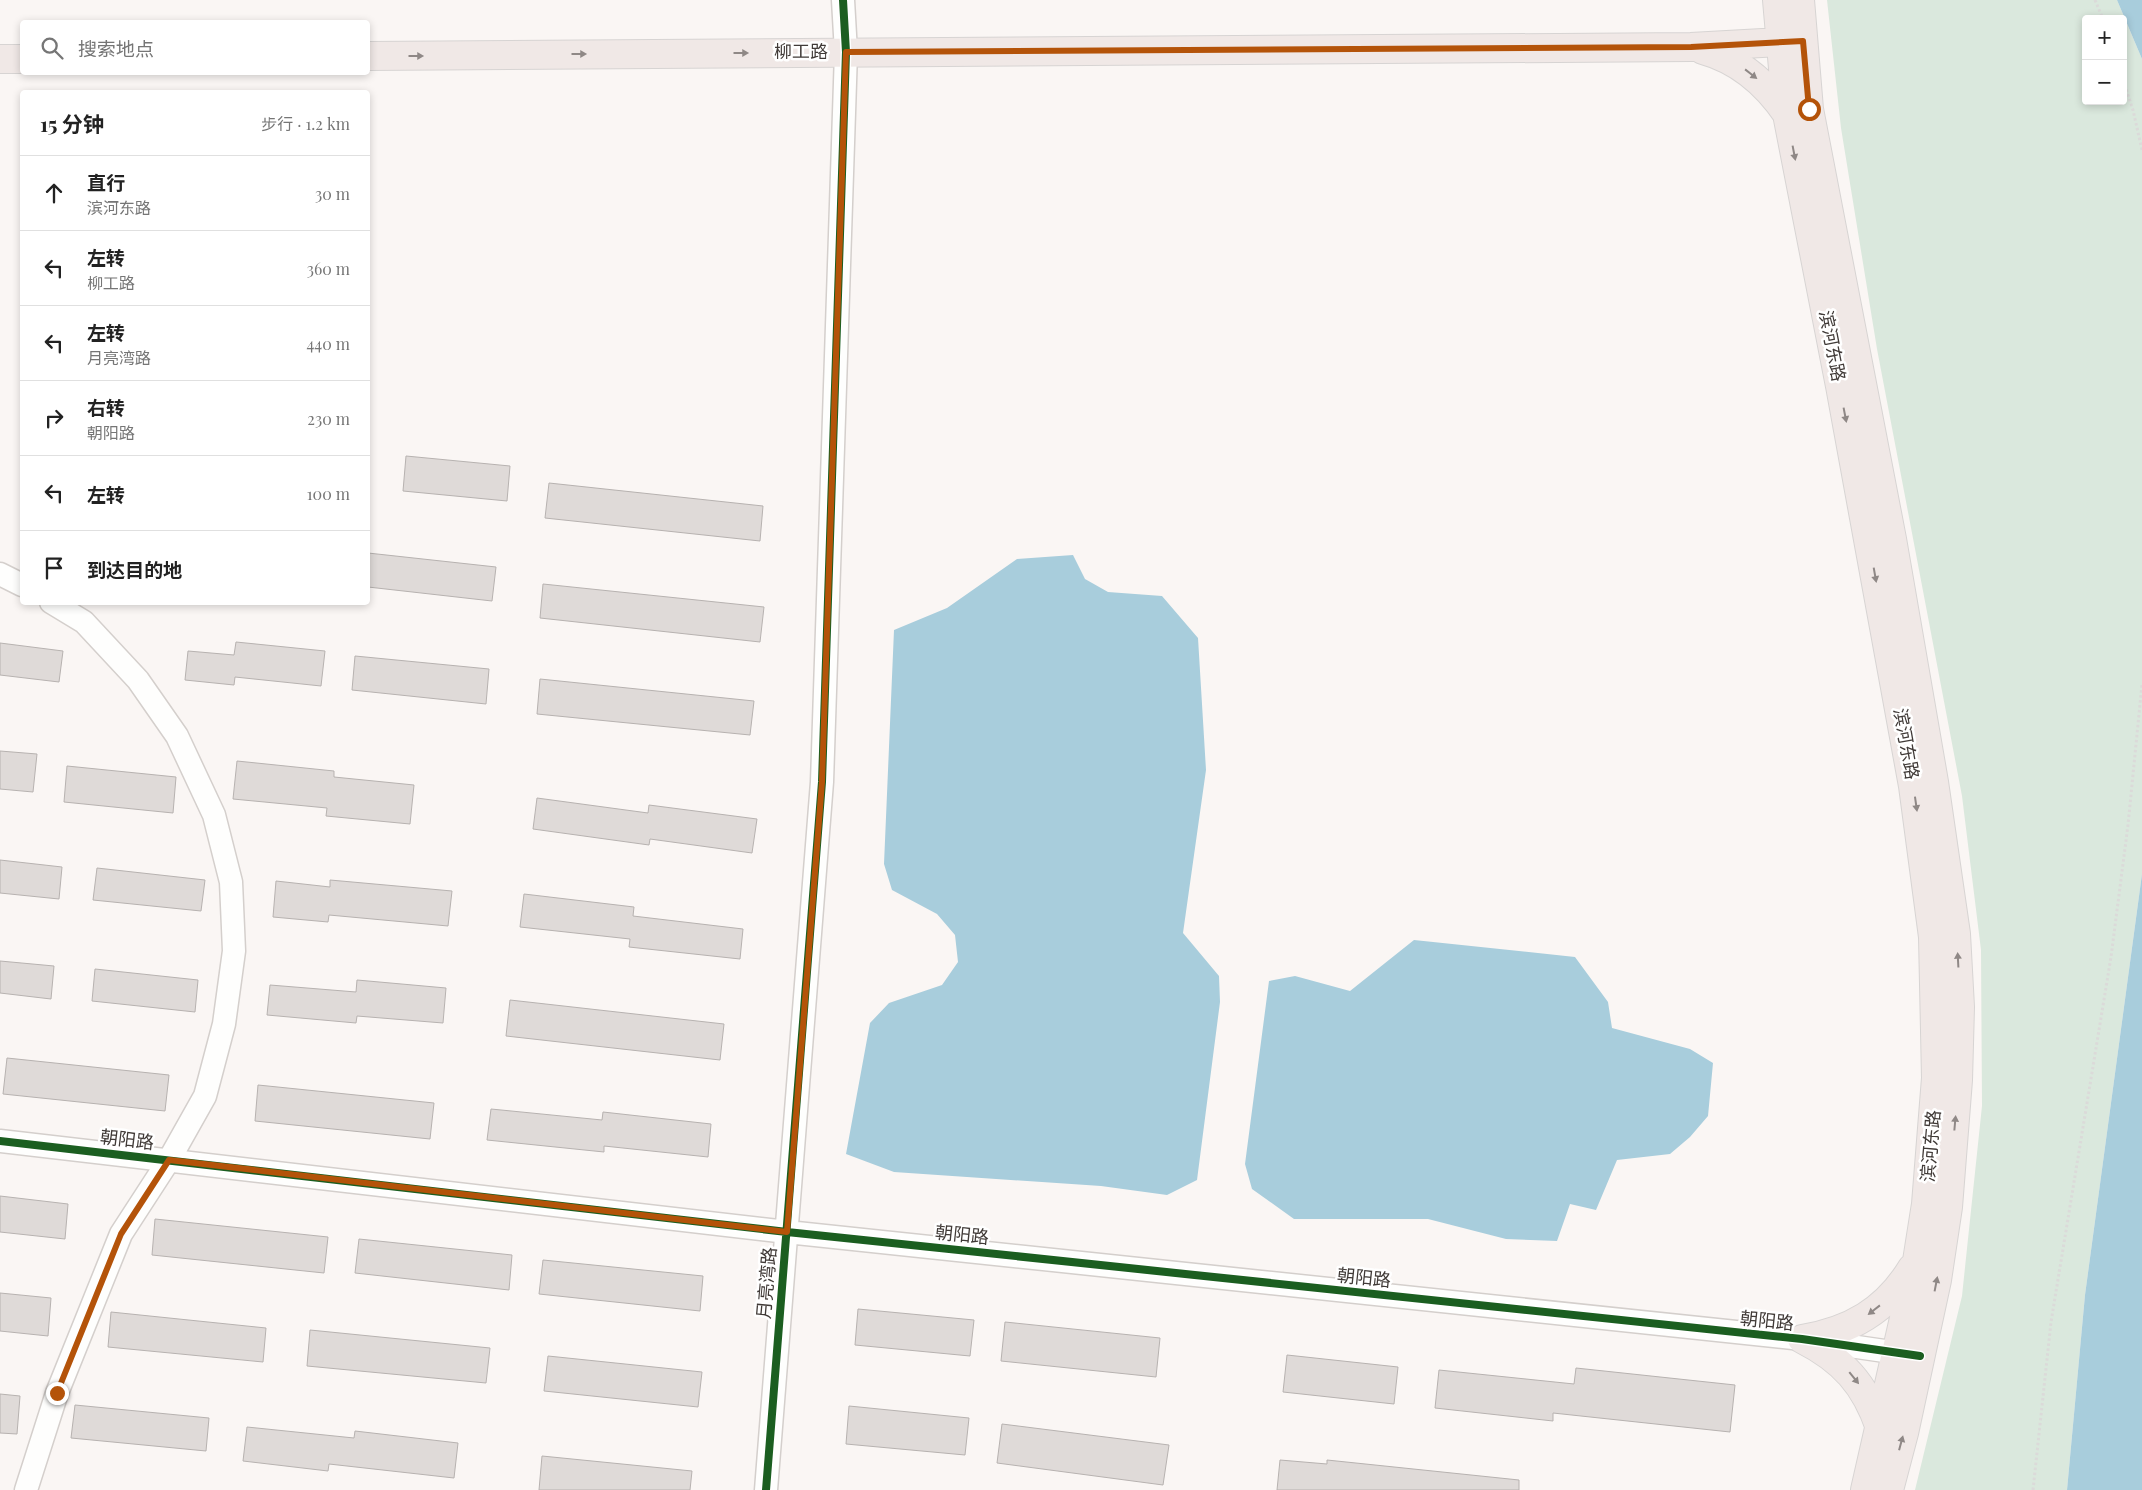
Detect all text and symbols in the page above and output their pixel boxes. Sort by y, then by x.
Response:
map controls [2082,15,2127,105]
button: + [2082,15,2127,60]
search box [20,20,370,75]
icon: search [38,34,66,62]
text: 搜索地点 [78,35,154,61]
street label: 柳工路 [774,39,828,63]
one-way arrow [733,49,749,57]
one-way arrow [571,50,587,58]
one-way arrow [408,52,424,60]
button: − [2082,60,2127,105]
one-way arrow [1744,69,1757,80]
route start [1798,98,1821,121]
text: 15 分钟 [40,109,104,137]
text: 步行 · 1.2 km [261,113,350,134]
one-way arrow [1791,145,1799,161]
text: 直行 [87,169,125,195]
icon: ahead [40,179,68,207]
text: 30 m [315,183,350,204]
text: 滨河东路 [87,197,151,218]
text: 左转 [87,244,125,270]
icon: left [40,254,68,282]
text: 360 m [307,258,350,279]
text: 柳工路 [87,272,135,293]
street label: 滨河东路 [1814,308,1852,383]
text: 左转 [87,319,125,345]
icon: left [40,329,68,357]
text: 440 m [306,333,350,354]
text: 月亮湾路 [87,347,151,368]
text: 右转 [87,394,125,420]
icon: right [40,404,68,432]
text: 230 m [307,408,350,429]
one-way arrow [1842,408,1850,424]
text: 朝阳路 [87,422,135,443]
icon: left [40,479,68,507]
text: 左转 [87,481,125,507]
text: 100 m [307,483,350,504]
icon: arrive [40,554,68,582]
text: 到达目的地 [87,556,182,582]
one-way arrow [1872,567,1880,583]
street label: 滨河东路 [1889,706,1925,781]
one-way arrow [1912,796,1920,812]
one-way arrow [1953,952,1961,968]
street label: 滨河东路 [1915,1109,1945,1183]
one-way arrow [1951,1114,1959,1130]
street label: 朝阳路 [99,1124,155,1154]
street label: 朝阳路 [934,1219,990,1249]
street label: 月亮湾路 [751,1246,781,1320]
street label: 朝阳路 [1336,1262,1392,1292]
one-way arrow [1932,1276,1940,1292]
street label: 朝阳路 [1739,1305,1795,1335]
one-way arrow [1868,1305,1881,1316]
one-way arrow [1849,1372,1860,1385]
route end [46,1382,69,1405]
one-way arrow [1898,1435,1906,1450]

